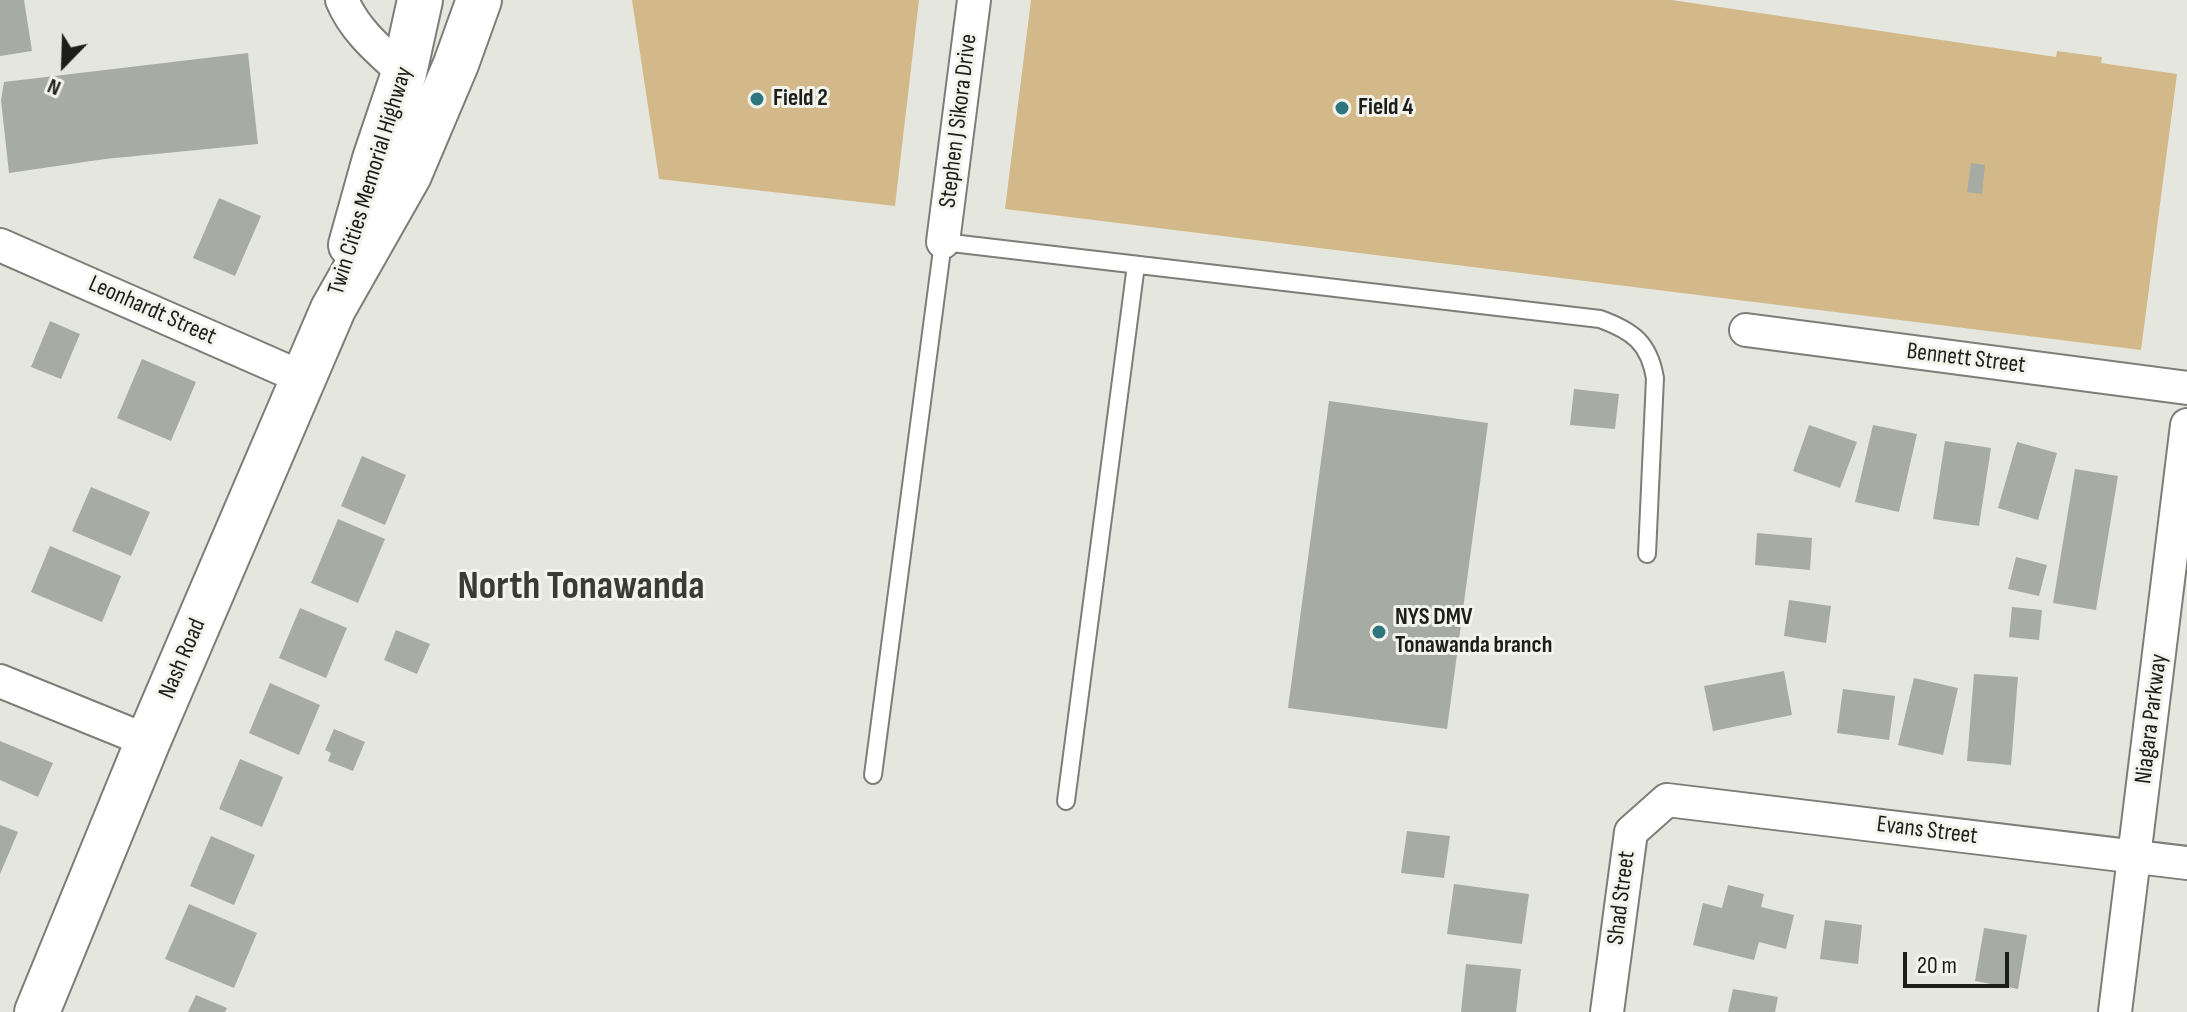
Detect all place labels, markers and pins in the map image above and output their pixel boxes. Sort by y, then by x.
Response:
place label: Field 2 [773,85,828,113]
marker: Field 2 [748,90,766,108]
place label: Field 4 [1358,94,1413,122]
marker: Field 4 [1333,99,1351,117]
place label: NYS DMV Tonawanda branch [1395,604,1552,660]
marker: NYS DMV Tonawanda branch [1370,623,1388,641]

